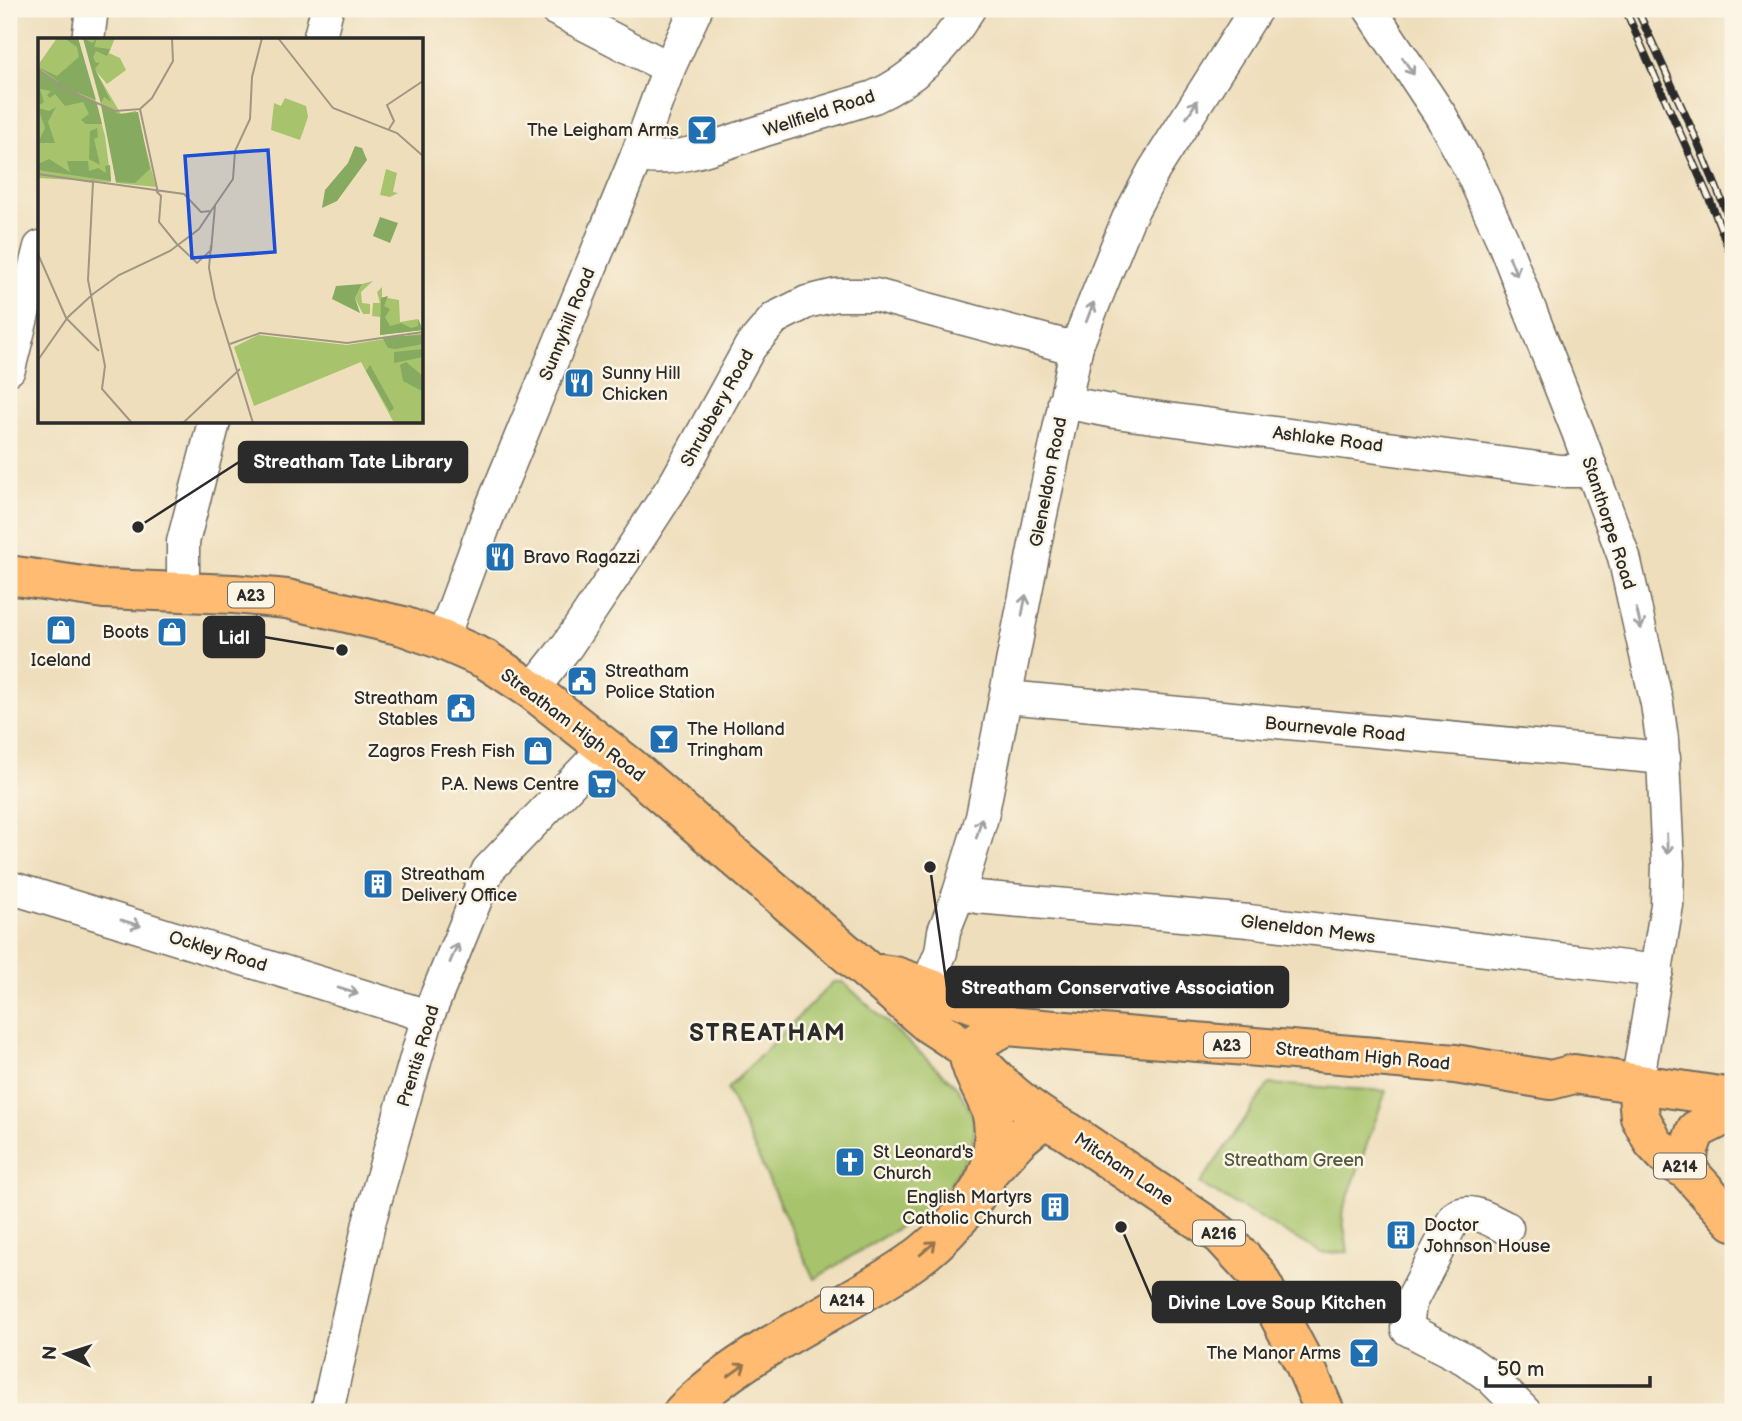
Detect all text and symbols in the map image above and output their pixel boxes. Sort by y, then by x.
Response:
inset map [38,38,424,424]
one-way arrow [1401,55,1415,75]
street label: Wellfield Road [761,86,878,141]
one-way arrow [1186,100,1200,120]
bar icon: The Leigham Arms [685,113,719,147]
place label: The Leigham Arms [527,120,679,141]
one-way arrow [1508,255,1521,277]
street label: Sunnyhill Road [535,265,600,384]
one-way arrow [1084,301,1097,323]
street label: Shrubbery Road [676,346,758,471]
place label: Sunny Hill Chicken [602,363,680,405]
restaurant icon: Sunny Hill Chicken [562,366,596,400]
street label: Gleneldon Road [1026,415,1071,549]
street label: Ashlake Road [1272,422,1384,457]
callout: Streatham Tate Library [239,442,467,482]
text: Streatham Tate Library [253,451,453,474]
street label: Stanthorpe Road [1577,454,1640,592]
restaurant icon: Bravo Ragazzi [483,540,517,574]
place label: Bravo Ragazzi [523,547,640,568]
road number: A23 [228,582,274,608]
one-way arrow [1017,594,1031,617]
one-way arrow [1632,607,1646,630]
shop icon: Iceland [44,613,78,647]
shop icon: Boots [155,615,189,649]
callout: Lidl [204,617,264,657]
place label: Boots [102,622,149,643]
text: Lidl [218,627,250,650]
place label: Iceland [31,650,91,671]
place label: Streatham Police Station [605,661,715,703]
street label: Streatham High Road [497,664,649,786]
public building icon: Streatham Police Station [565,664,599,698]
place label: Streatham Stables [354,688,438,730]
public building icon: Streatham Stables [444,691,478,725]
street label: Bournevale Road [1264,713,1406,746]
place label: The Holland Tringham [687,719,785,761]
bar icon: The Holland Tringham [647,722,681,756]
shop icon: Zagros Fresh Fish [521,734,555,768]
place label: Zagros Fresh Fish [367,741,515,762]
supermarket icon: P.A. News Centre [585,767,619,801]
place label: P.A. News Centre [441,774,579,795]
one-way arrow [973,817,986,840]
one-way arrow [1661,832,1674,855]
place label: Streatham Delivery Office [401,864,518,906]
building icon: Streatham Delivery Office [361,867,395,901]
street label: Gleneldon Mews [1239,911,1377,948]
one-way arrow [119,918,141,930]
street label: Ockley Road [166,927,270,976]
one-way arrow [448,943,461,964]
callout: Streatham Conservative Association [947,967,1288,1007]
text: Streatham Conservative Association [962,977,1274,1000]
one-way arrow [336,986,358,998]
street label: Prentis Road [393,1003,444,1110]
district label: STREATHAM [689,1019,847,1048]
road number: A23 [1204,1032,1250,1058]
street label: Streatham High Road [1275,1038,1451,1075]
street label: Mitcham Lane [1070,1129,1178,1210]
place label: St Leonard's Church [873,1142,974,1184]
church icon: St Leonard's Church [833,1145,867,1179]
park label: Streatham Green [1224,1150,1364,1171]
road number: A214 [1654,1154,1706,1178]
place label: English Martyrs Catholic Church [902,1187,1032,1229]
building icon: English Martyrs Catholic Church [1038,1190,1072,1224]
place label: Doctor Johnson House [1424,1215,1551,1257]
building icon: Doctor Johnson House [1384,1218,1418,1252]
road number: A216 [1193,1220,1245,1246]
one-way arrow [919,1240,937,1256]
callout: Divine Love Soup Kitchen [1153,1282,1400,1322]
road number: A214 [821,1288,873,1312]
text: Divine Love Soup Kitchen [1168,1292,1386,1315]
north arrow [32,1320,102,1390]
bar icon: The Manor Arms [1347,1336,1381,1370]
place label: The Manor Arms [1206,1343,1341,1364]
scale bar [1486,1344,1651,1388]
text: N [39,1345,63,1361]
text: 50 m [1497,1357,1544,1382]
one-way arrow [727,1363,746,1377]

